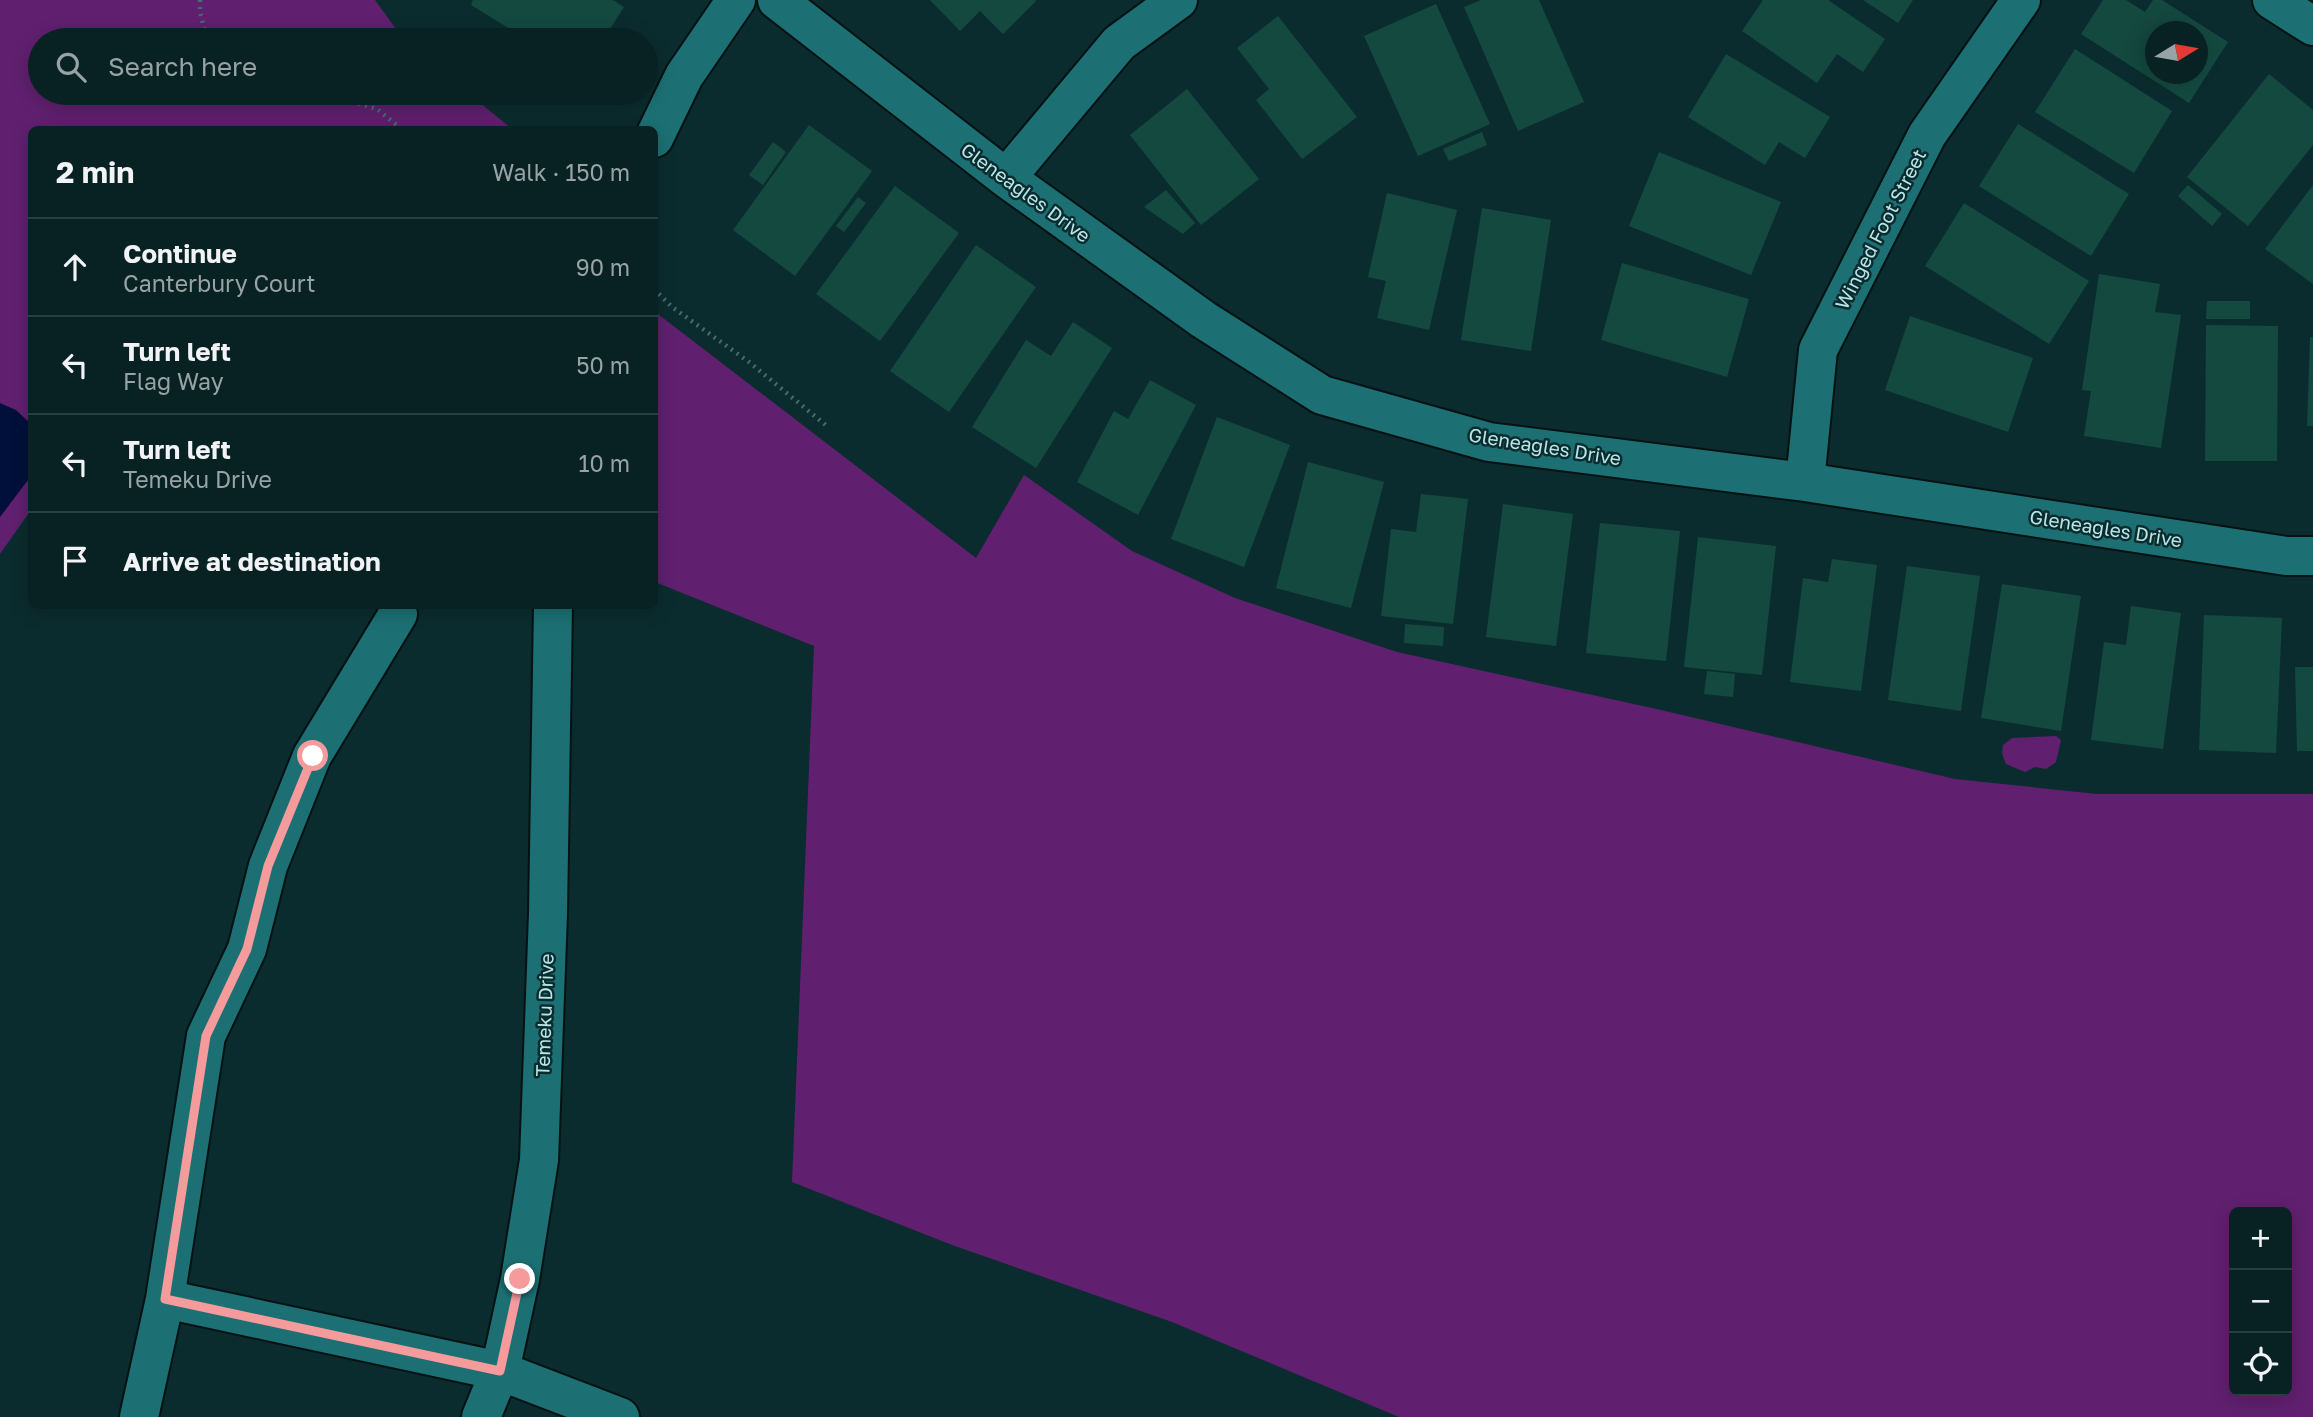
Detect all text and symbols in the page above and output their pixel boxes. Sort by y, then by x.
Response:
north arrow [2145,21,2208,84]
search box [28,28,658,105]
icon: search [52,48,90,86]
text: Search here [108,51,257,82]
street label: Gleneagles Drive [957,137,1095,247]
street label: Winged Foot Street [1830,145,1930,313]
text: 2 min [56,154,134,190]
text: Walk · 150 m [492,158,630,186]
text: Continue [123,238,237,269]
icon: ahead [56,248,94,286]
text: 90 m [576,253,630,281]
text: Canterbury Court [123,269,315,297]
text: Turn left [123,336,231,367]
icon: left [56,346,94,384]
text: 50 m [576,351,630,379]
text: Flag Way [123,367,224,395]
street label: Gleneagles Drive [1467,423,1623,469]
text: Turn left [123,434,231,465]
icon: left [56,444,94,482]
text: 10 m [578,449,630,477]
text: Temeku Drive [123,465,272,493]
street label: Gleneagles Drive [2028,505,2184,551]
icon: arrive [56,542,94,580]
text: Arrive at destination [123,546,381,577]
route start [297,740,328,771]
street label: Temeku Drive [530,953,558,1077]
map controls [2229,1207,2292,1396]
button: + [2229,1207,2292,1270]
route end [504,1263,535,1294]
button: − [2229,1270,2292,1333]
button: locate [2229,1333,2292,1396]

